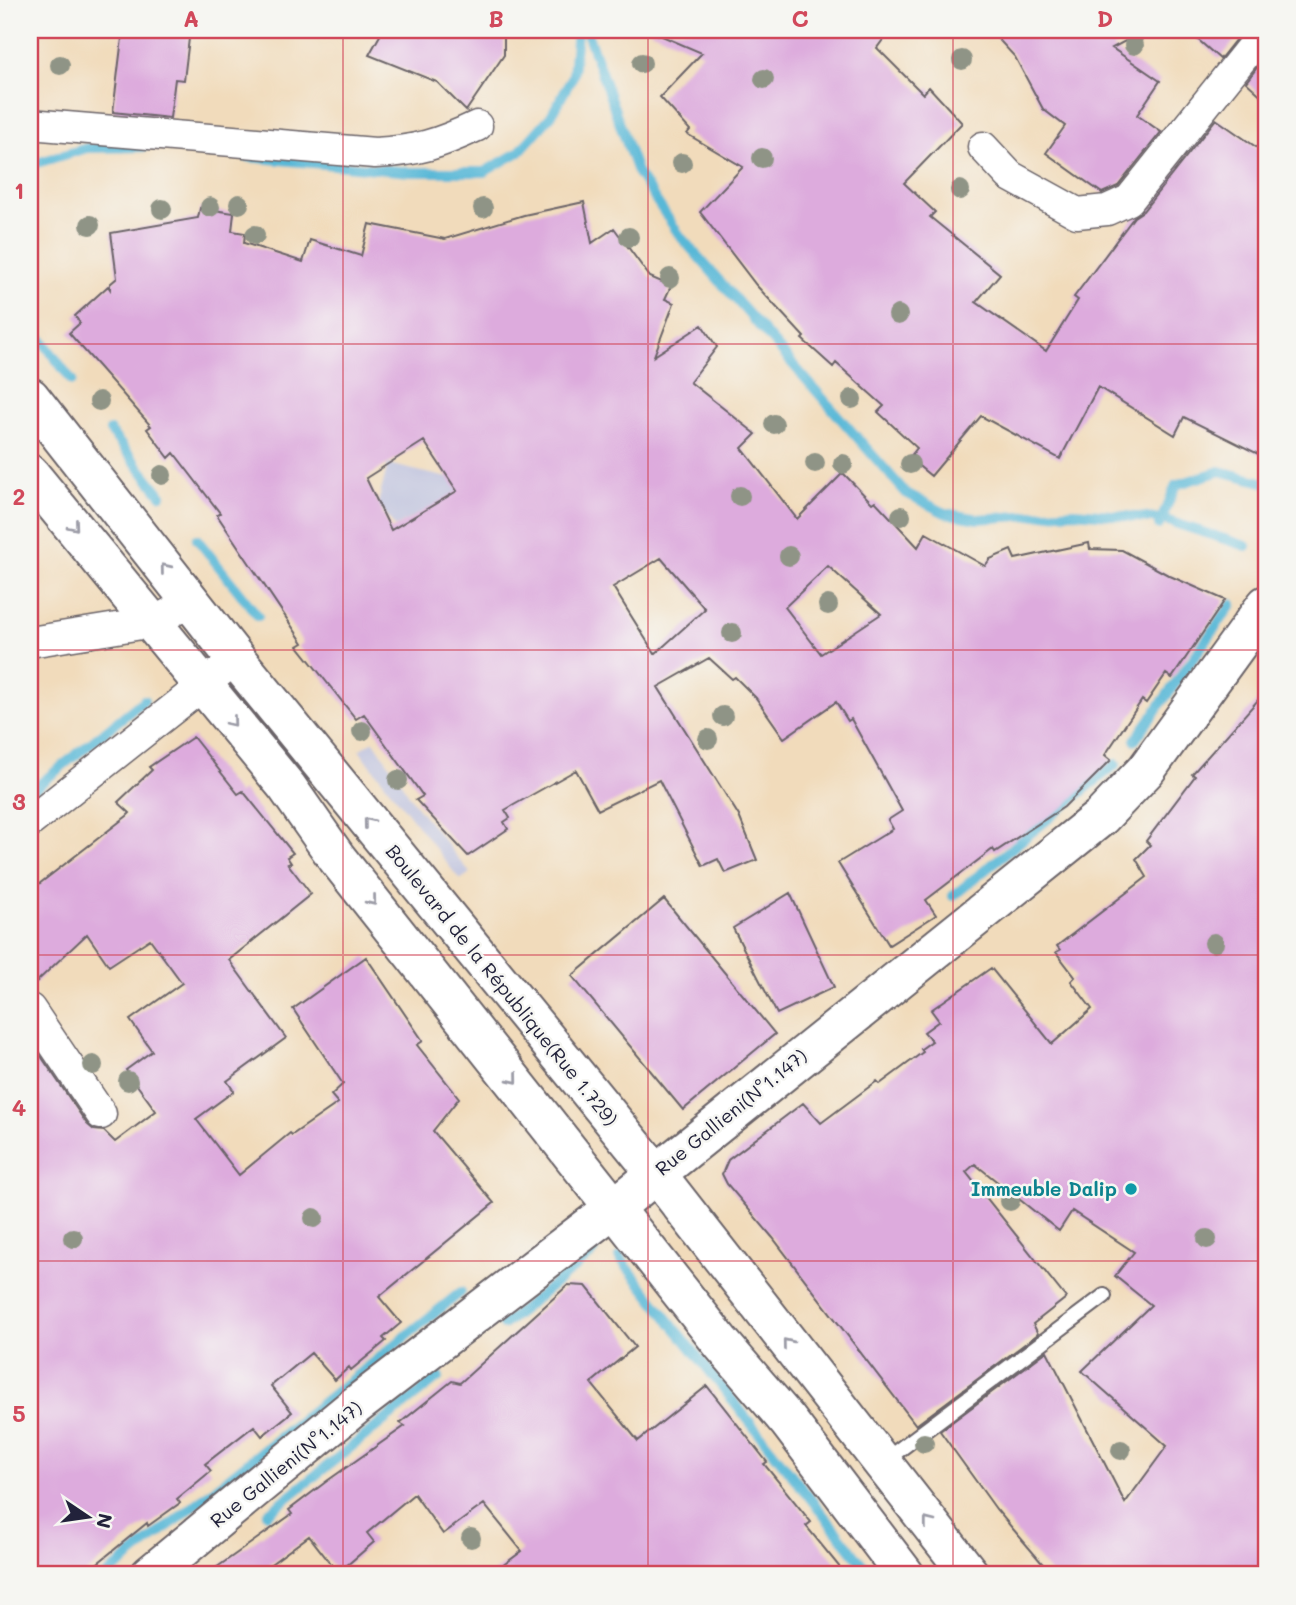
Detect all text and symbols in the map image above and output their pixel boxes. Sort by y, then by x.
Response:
text: A [183,3,199,33]
text: B [488,3,504,33]
text: C [791,3,809,33]
text: D [1097,3,1113,33]
text: 1 [14,175,24,205]
text: 2 [13,481,25,511]
one-way arrow [65,518,78,530]
one-way arrow [160,564,173,576]
one-way arrow [224,713,236,726]
text: 3 [12,786,26,816]
one-way arrow [364,818,377,830]
street label: Boulevard de la République(Rue 1.729) [381,839,624,1131]
one-way arrow [363,894,376,906]
street label: Rue Gallieni(N°1.147) [650,1043,812,1181]
one-way arrow [505,1071,518,1083]
text: 4 [12,1092,26,1122]
place label: Immeuble Dalip [971,1176,1117,1201]
marker: Immeuble Dalip [1123,1181,1139,1197]
one-way arrow [782,1339,795,1351]
street label: Rue Gallieni(N°1.147) [205,1395,367,1533]
text: 5 [12,1398,26,1428]
north arrow [52,1482,122,1552]
text: N [91,1511,119,1531]
one-way arrow [924,1517,937,1529]

